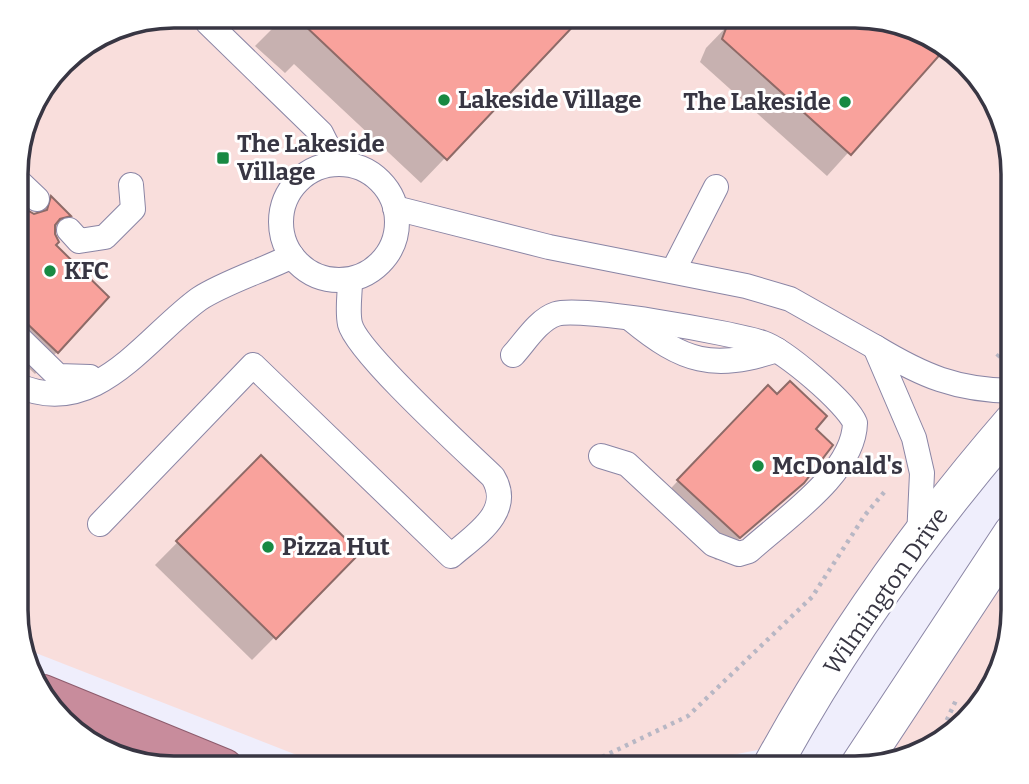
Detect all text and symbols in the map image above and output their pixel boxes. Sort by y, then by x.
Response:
place label: Lakeside Village [458,86,641,114]
place label: The Lakeside [683,88,831,116]
marker: Lakeside Village [436,92,452,108]
marker: The Lakeside [837,94,853,110]
place label: The Lakeside Village [237,130,385,186]
marker: The Lakeside Village [215,150,231,166]
place label: KFC [64,257,109,285]
marker: KFC [42,263,58,279]
place label: McDonald's [772,452,903,480]
marker: McDonald's [750,458,766,474]
street label: Wilmington Drive [818,502,954,680]
place label: Pizza Hut [282,533,390,561]
marker: Pizza Hut [260,539,276,555]

